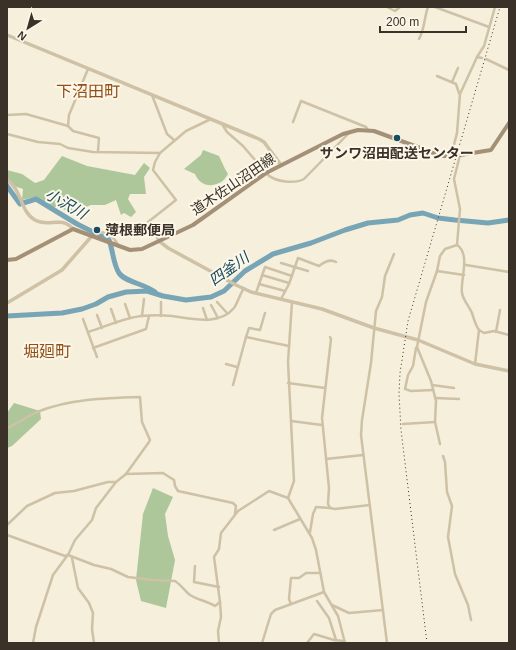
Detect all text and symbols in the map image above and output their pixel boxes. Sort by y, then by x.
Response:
north arrow [8,8,48,48]
scale bar [380,8,466,34]
text: 200 m [386,15,419,29]
text: N [15,29,29,43]
district label: 下沼田町 [56,83,120,100]
marker: サンワ沼田配送センター [392,133,402,143]
place label: サンワ沼田配送センター [320,145,474,161]
street label: 道木佐山沼田線 [188,150,278,218]
water label: 小沢川 [43,185,92,223]
place label: 薄根郵便局 [105,222,175,238]
marker: 薄根郵便局 [92,225,102,235]
water label: 四釜川 [206,247,254,289]
district label: 堀廻町 [23,343,71,360]

